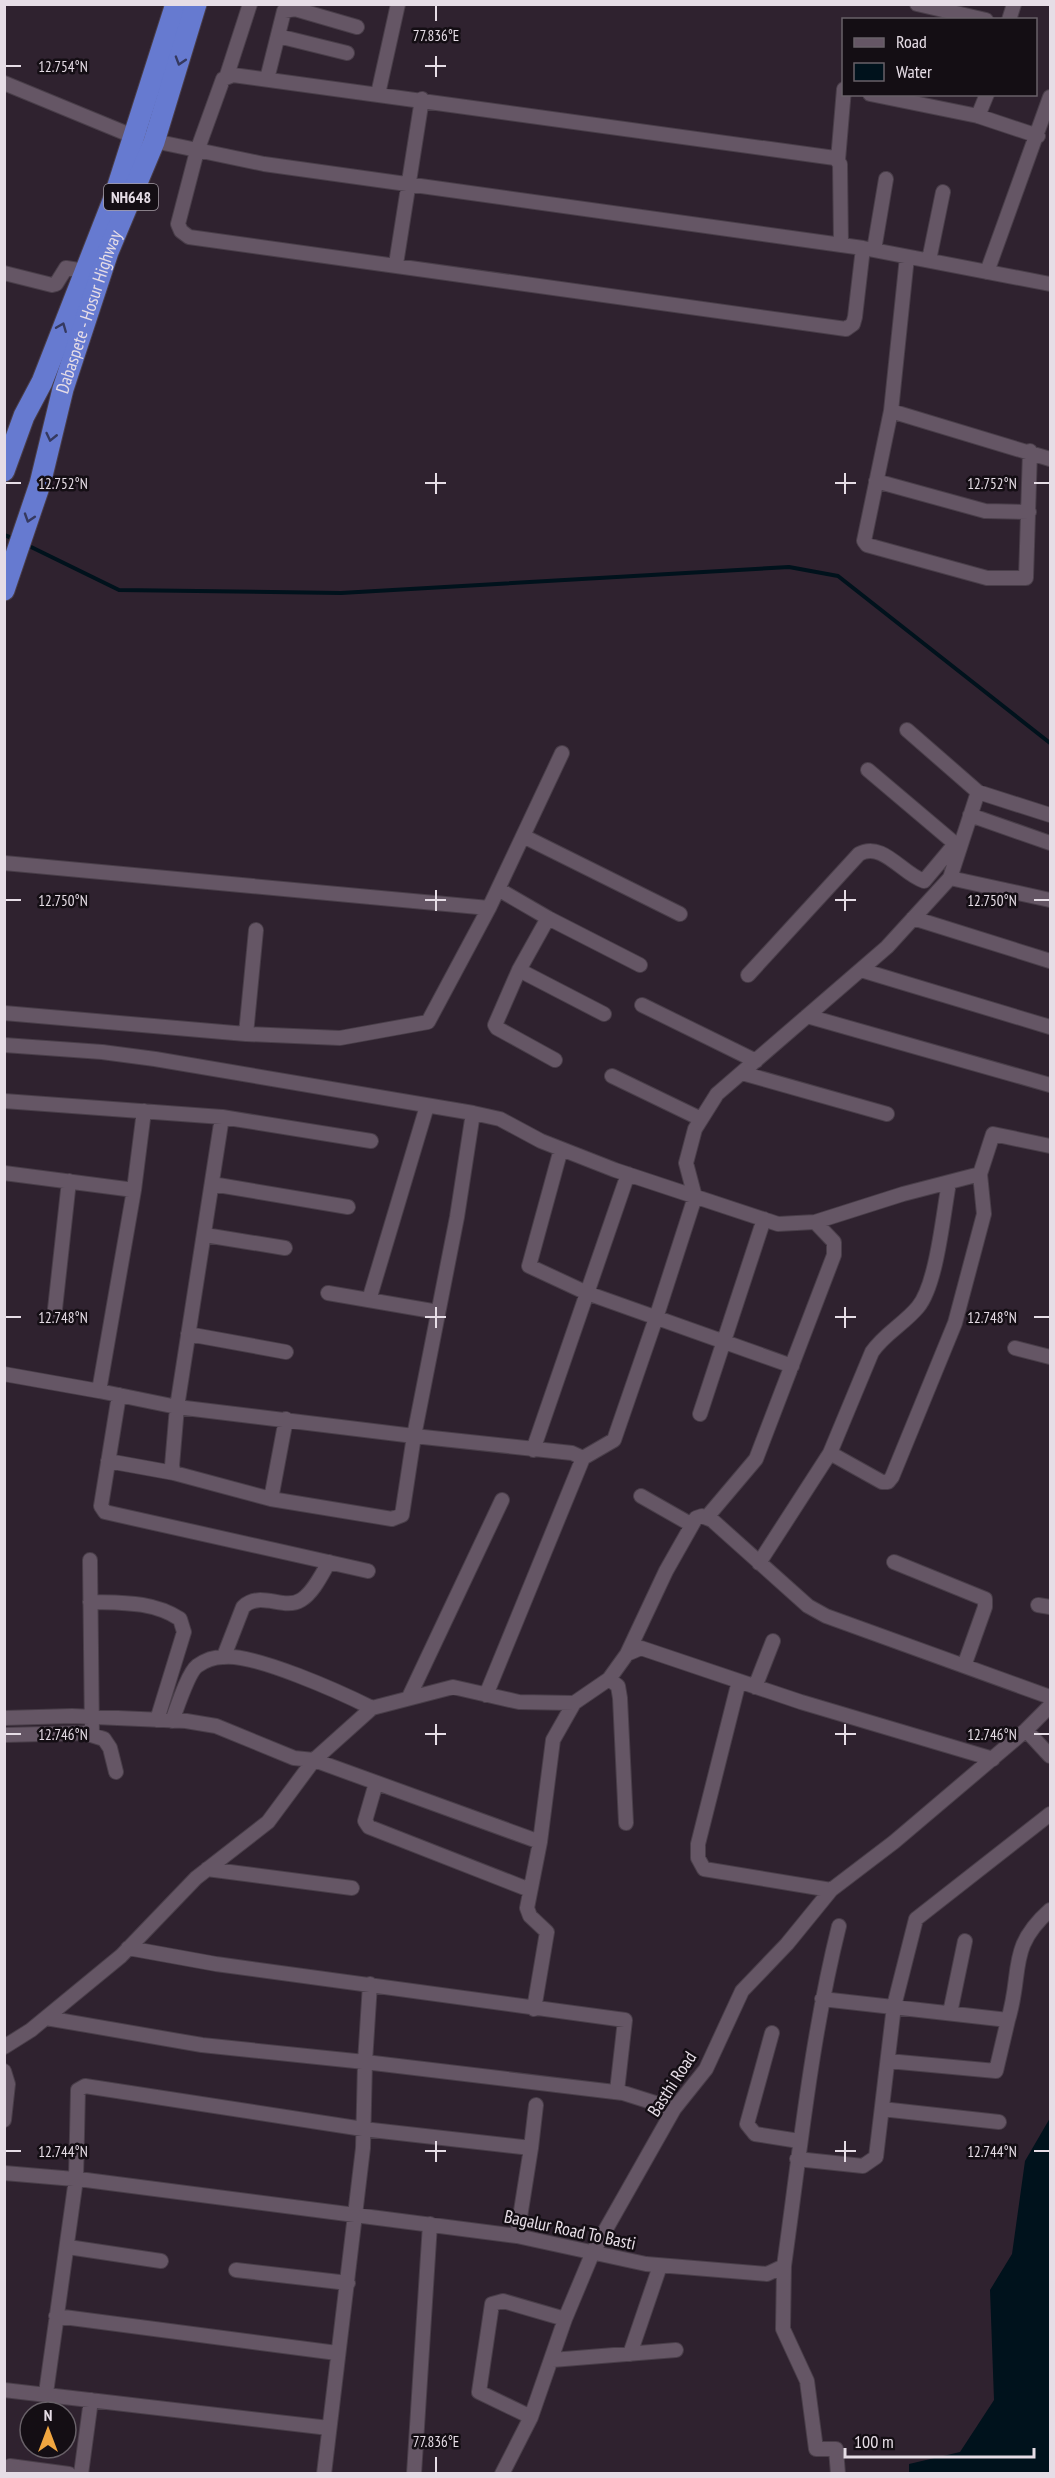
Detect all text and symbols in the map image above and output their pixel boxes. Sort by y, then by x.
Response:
legend [842,18,1037,96]
text: 77.836°E [413,26,459,45]
text: Road [896,30,927,53]
one-way arrow [175,55,187,66]
text: 12.754°N [38,57,88,76]
text: Water [896,60,932,83]
road number: NH648 [104,184,158,210]
street label: Dabaspete - Hosur Highway [50,226,127,396]
one-way arrow [55,323,67,334]
one-way arrow [46,431,59,441]
text: 12.752°N [38,474,88,493]
text: 12.752°N [967,474,1017,493]
one-way arrow [23,512,36,523]
text: 12.750°N [38,891,88,910]
text: 12.750°N [967,891,1017,910]
text: 12.748°N [38,1308,88,1327]
text: 12.748°N [967,1308,1017,1327]
text: 12.746°N [38,1725,88,1744]
text: 12.746°N [967,1725,1017,1744]
street label: Basthi Road [642,2047,701,2121]
text: 12.744°N [38,2142,88,2161]
text: 12.744°N [967,2142,1017,2161]
street label: Bagalur Road To Basti [502,2204,638,2255]
north arrow [18,2400,78,2460]
text: N [44,2405,52,2425]
scale bar [845,2421,1034,2459]
text: 100 m [854,2430,894,2453]
text: 77.836°E [413,2432,459,2451]

